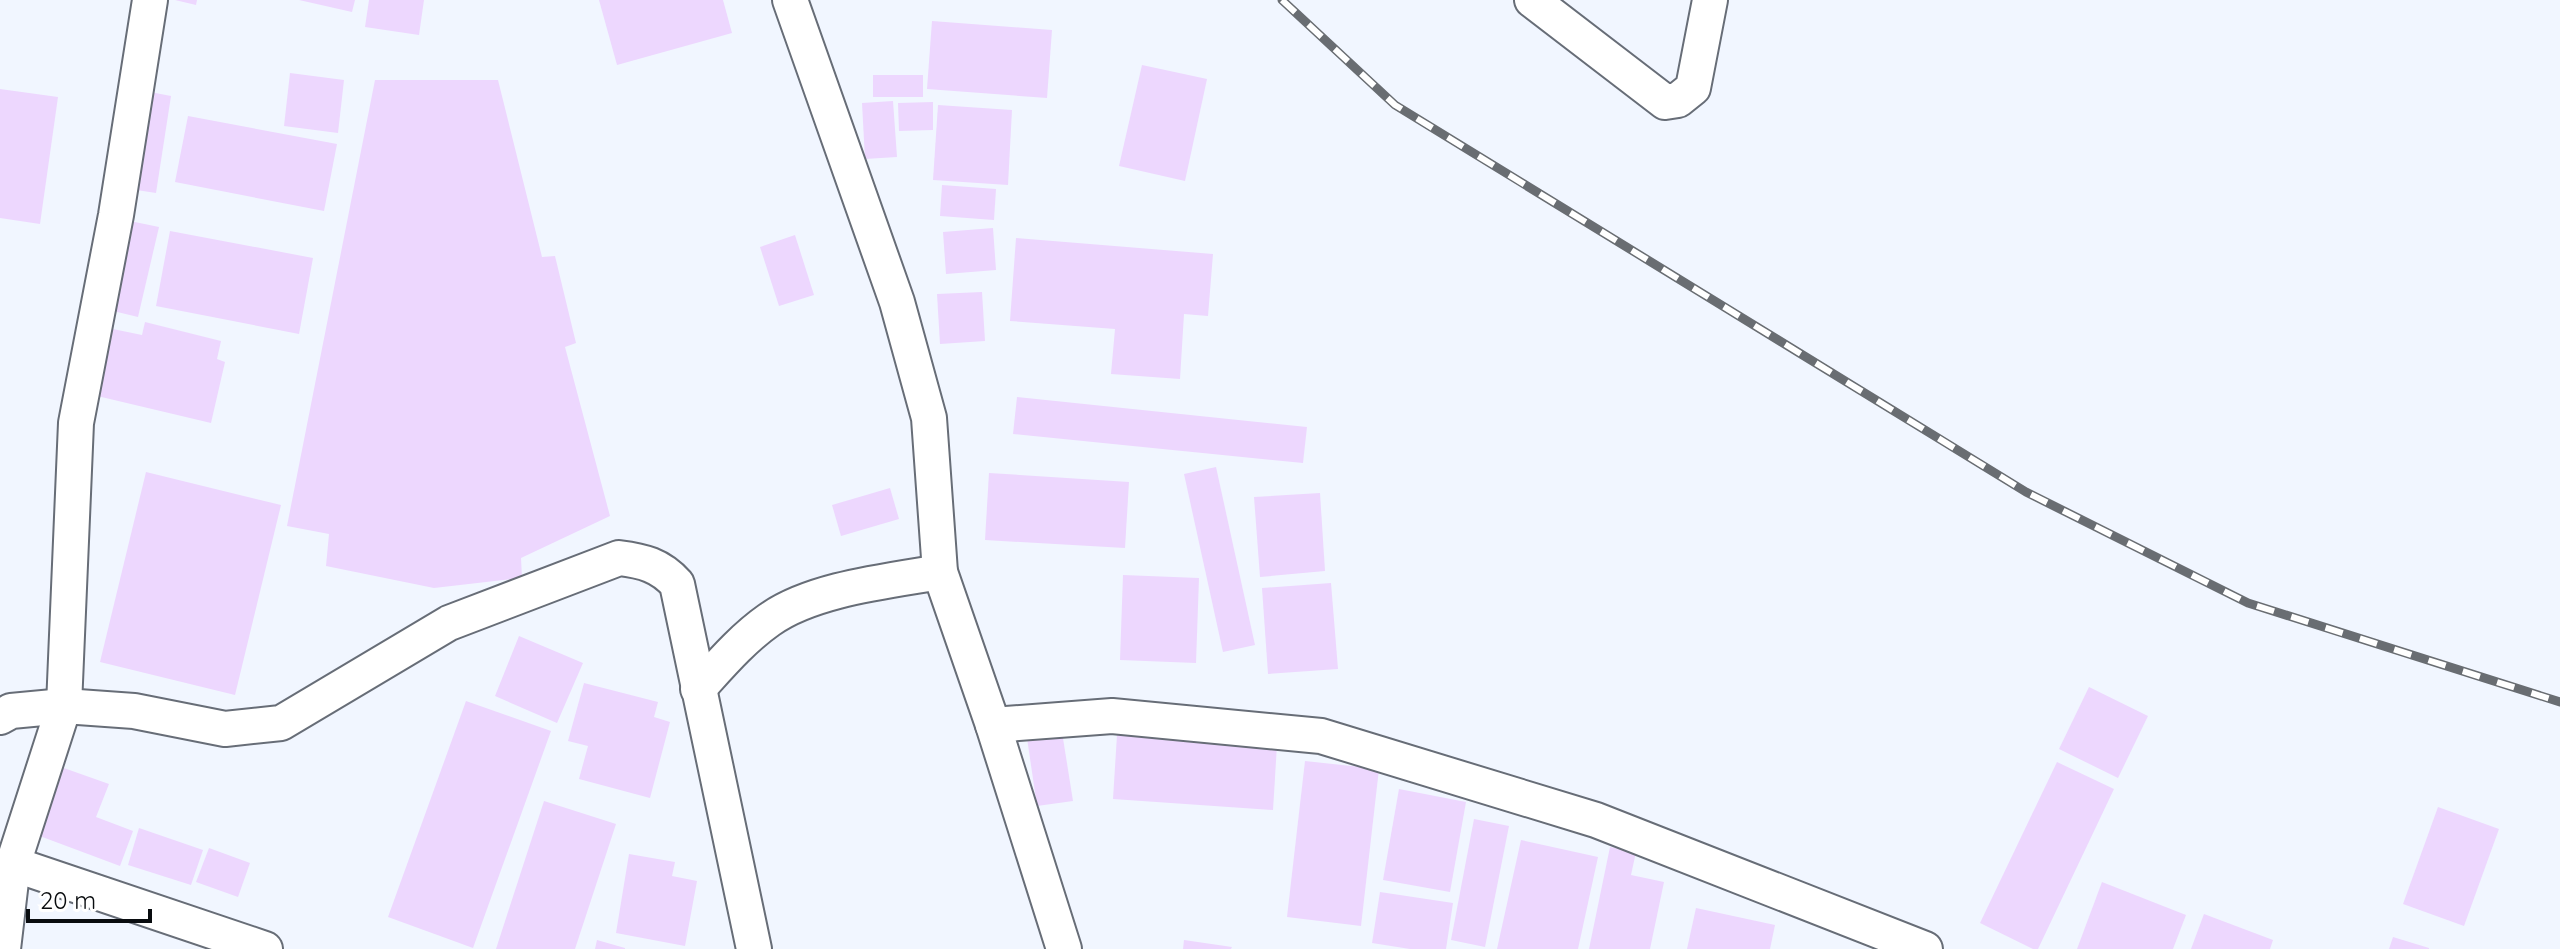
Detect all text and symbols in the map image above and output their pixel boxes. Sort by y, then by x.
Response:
scale bar [28,873,150,923]
text: 20 m [40,885,96,915]

